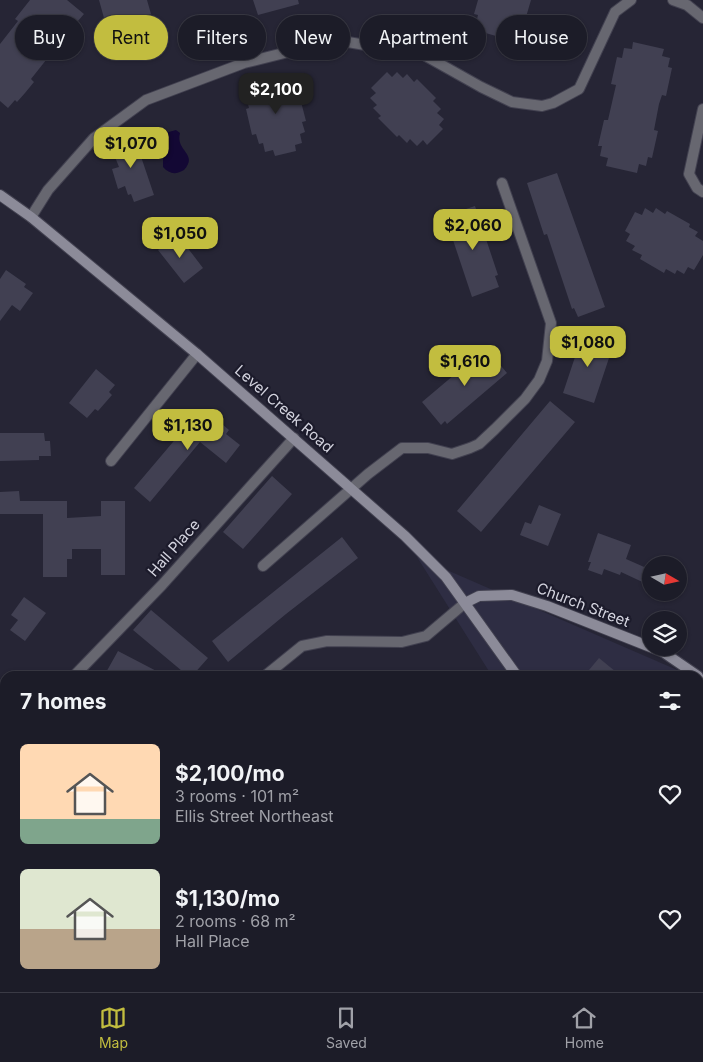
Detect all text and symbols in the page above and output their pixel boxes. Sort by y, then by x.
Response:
chip: Buy [15,15,84,60]
chip: Rent [94,15,168,60]
chip: Filters [178,15,266,60]
chip: New [276,15,350,60]
chip: Apartment [360,15,486,60]
chip: House [496,15,587,60]
pin: $2,100 [235,72,317,115]
text: $2,100 [250,79,302,99]
pin: $1,070 [90,126,172,169]
text: $1,070 [105,133,157,153]
pin: $2,060 [432,208,514,251]
text: $2,060 [444,215,502,235]
pin: $1,050 [139,216,221,259]
text: $1,050 [153,223,207,243]
pin: $1,080 [547,326,629,368]
text: $1,080 [561,332,615,352]
pin: $1,610 [424,344,506,387]
text: $1,610 [440,351,490,371]
street label: Level Creek Road [231,361,337,457]
pin: $1,130 [147,408,229,451]
text: $1,130 [163,415,213,435]
street label: Hall Place [143,515,204,580]
north arrow [642,556,688,601]
map controls [642,556,687,656]
street label: Church Street [534,578,632,631]
button: layers [642,611,687,656]
icon: filters [656,687,684,715]
text: 7 homes [20,689,107,714]
text: $2,100/mo [175,761,285,786]
icon: home [60,764,120,824]
icon: heart [656,780,684,808]
text: 3 rooms · 101 m² [175,786,299,806]
text: Ellis Street Northeast [175,806,334,826]
text: $1,130/mo [175,886,280,911]
icon: home [60,889,120,949]
icon: heart [656,905,684,933]
text: 2 rooms · 68 m² [175,911,296,931]
text: Hall Place [175,931,250,951]
tab: Map [99,1004,128,1051]
tab: Saved [326,1004,367,1051]
tab: Home [565,1004,604,1051]

